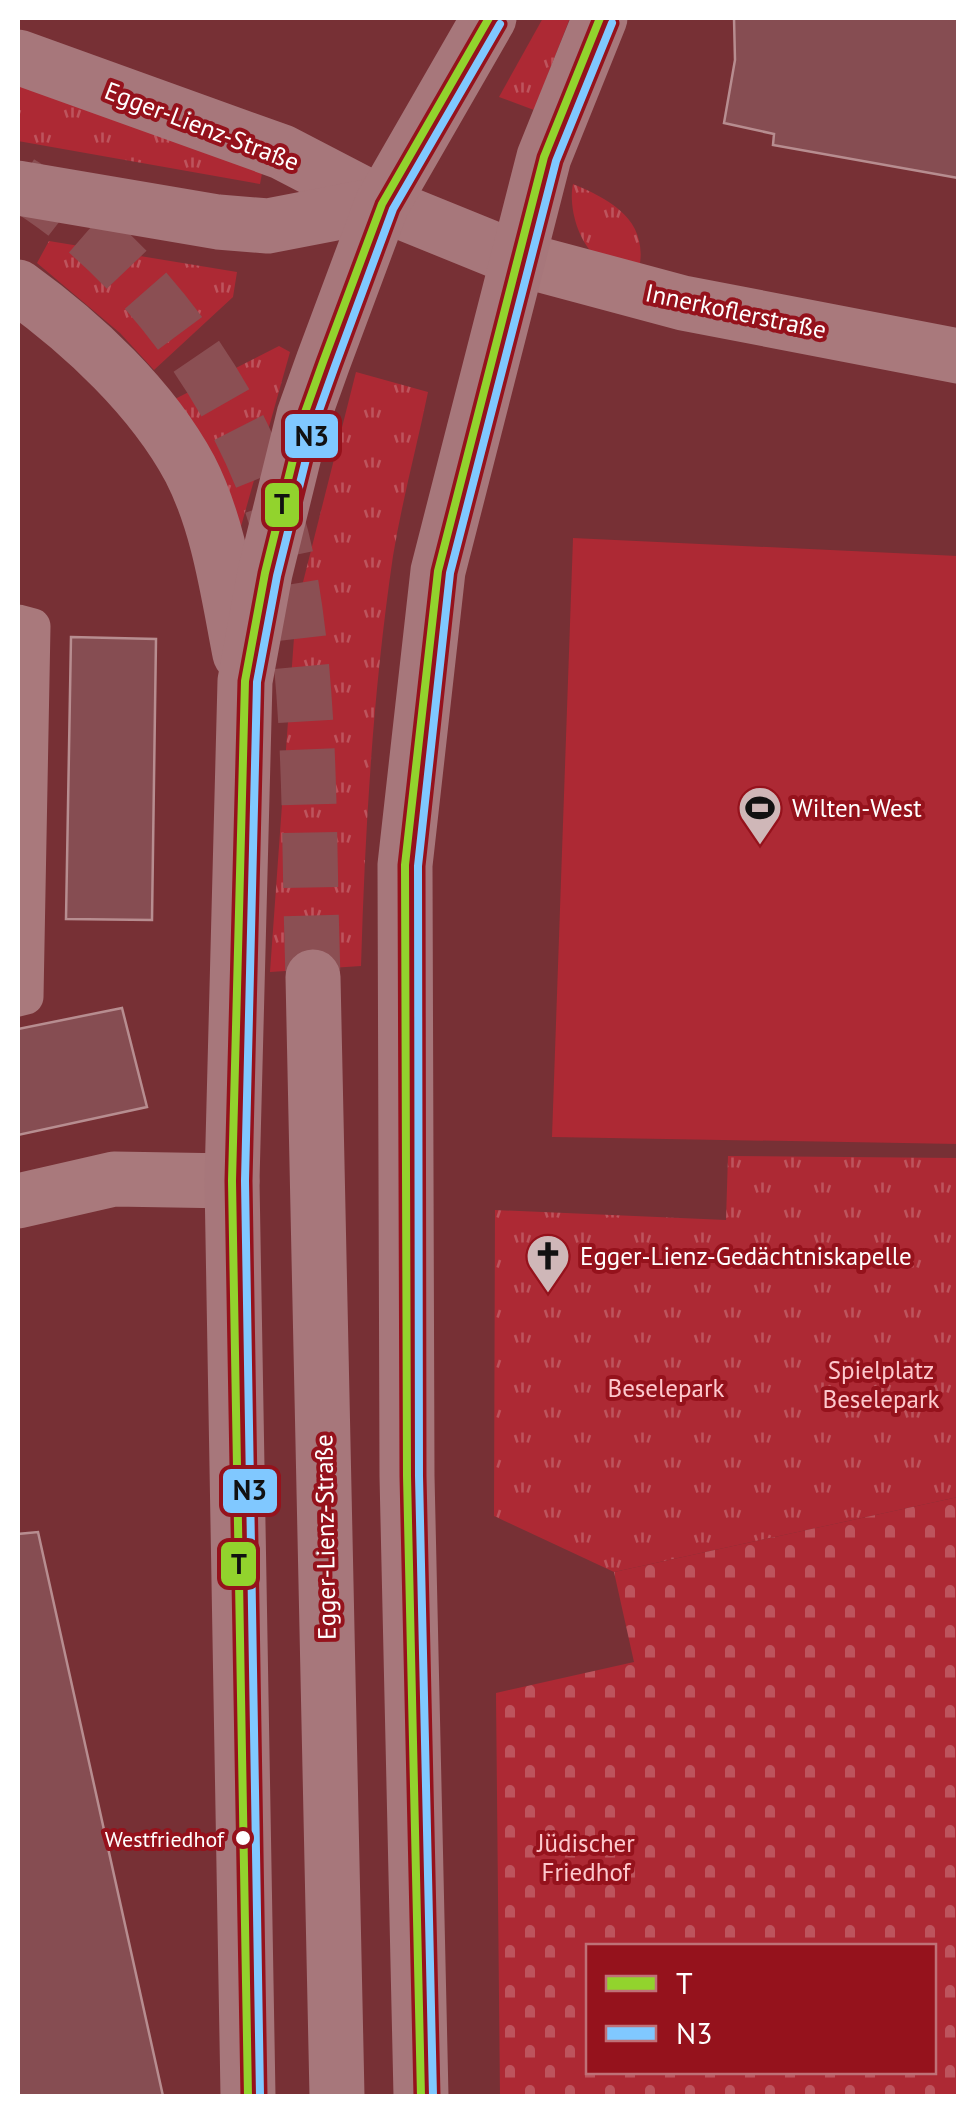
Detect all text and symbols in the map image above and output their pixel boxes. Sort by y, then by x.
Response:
street label: Egger-Lienz-Straße [100,74,304,178]
street label: Innerkoflerstraße [643,276,829,346]
line badge: N3 [283,412,340,460]
text: N3 [295,417,329,454]
line badge: T [263,481,301,529]
text: T [274,485,290,522]
sports icon: Wilten-West [737,785,783,846]
place label: Wilten-West [792,792,922,824]
church icon: Egger-Lienz-Gedächtniskapelle [525,1233,571,1294]
place label: Egger-Lienz-Gedächtniskapelle [580,1240,912,1272]
park label: Spielplatz Beselepark [823,1354,939,1415]
park label: Beselepark [608,1372,724,1404]
street label: Egger-Lienz-Straße [307,1434,343,1640]
line badge: N3 [221,1467,279,1515]
text: N3 [233,1471,267,1508]
line badge: T [219,1540,258,1588]
text: T [231,1545,247,1582]
place label: Westfriedhof [105,1825,225,1853]
park label: Jüdischer Friedhof [536,1827,635,1888]
marker: Westfriedhof [233,1828,253,1848]
legend [586,1944,936,2074]
text: T [676,1963,693,2002]
text: N3 [676,2013,713,2052]

